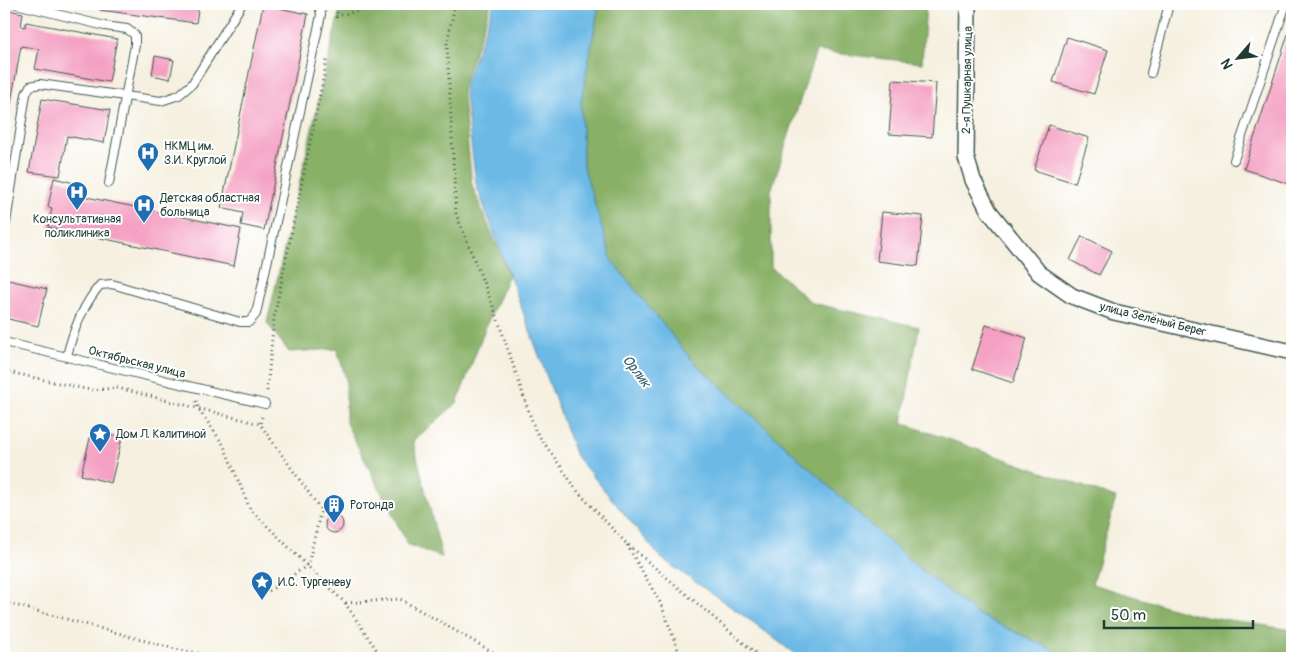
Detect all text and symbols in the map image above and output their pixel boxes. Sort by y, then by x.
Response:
street label: 2-я Пушкарная улица [959,25,976,134]
north arrow [1214,32,1264,82]
text: N [1217,56,1237,72]
place label: НКМЦ им. З.И. Круглой [164,139,227,168]
hospital icon: НКМЦ им. З.И. Круглой [136,141,160,172]
hospital icon: Консультативная поликлиника [65,180,89,211]
place label: Детская областная больница [159,191,260,220]
hospital icon: Детская областная больница [132,193,156,224]
place label: Консультативная поликлиника [33,212,122,241]
street label: улица Зелёный Берег [1097,299,1208,340]
street label: Октябрьская улица [87,343,187,382]
water label: Орлик [619,352,656,392]
place icon: Дом Л. Калитиной [88,422,112,453]
place label: Дом Л. Калитиной [115,427,207,442]
building icon: Ротонда [322,493,346,524]
place label: Ротонда [350,498,394,513]
place icon: И.С. Тургеневу [250,570,274,601]
place label: И.С. Тургеневу [278,575,351,590]
scale bar [1104,597,1252,629]
text: 50 m [1111,606,1146,625]

